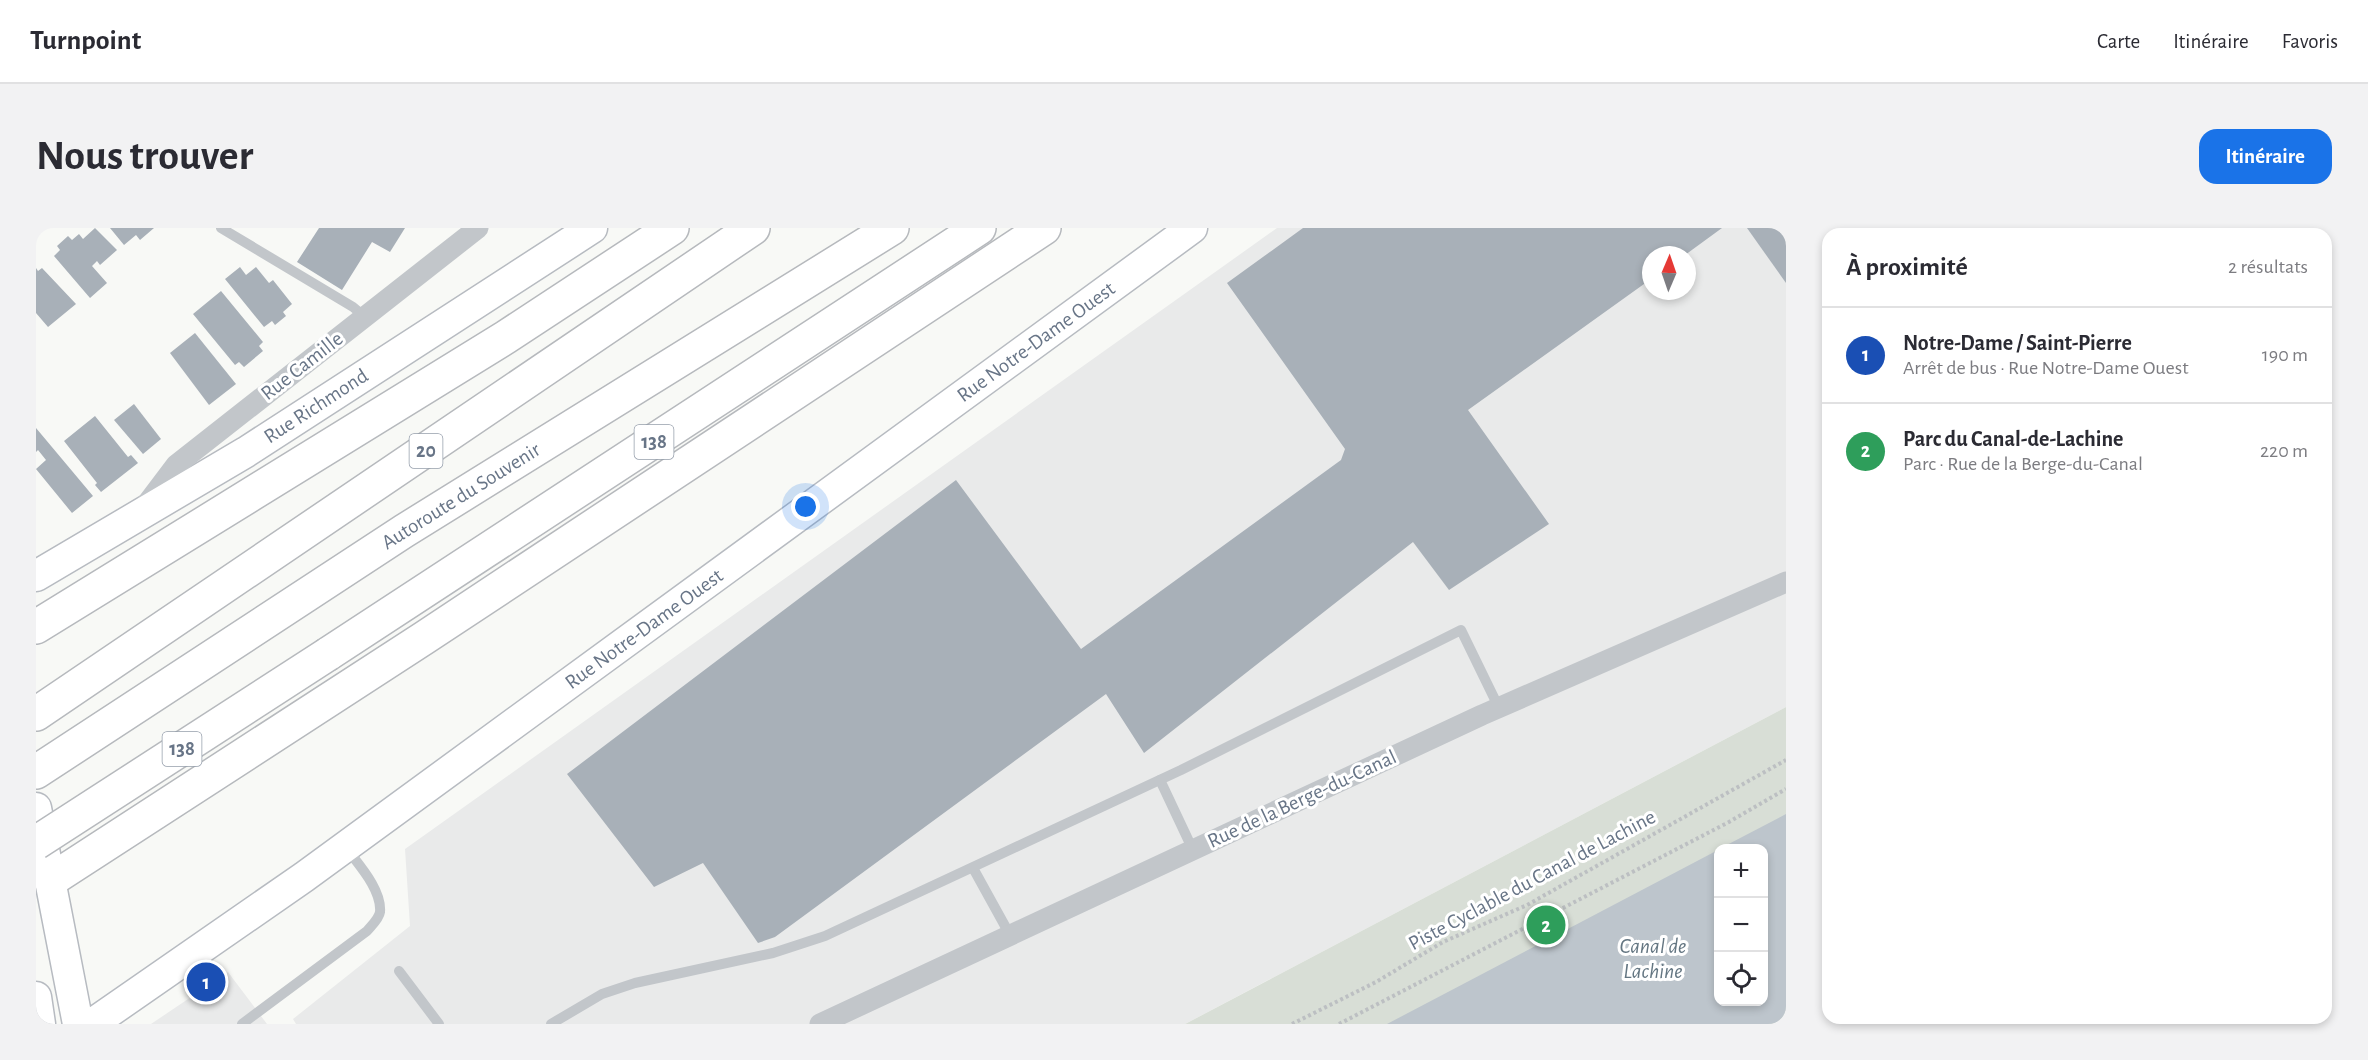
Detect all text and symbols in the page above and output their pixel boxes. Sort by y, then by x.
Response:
text: Turnpoint [30,27,141,55]
text: Carte [2097,31,2140,52]
text: Itinéraire [2173,31,2249,52]
text: Favoris [2282,31,2338,52]
button: Itinéraire [2199,129,2332,184]
text: Nous trouver [36,135,253,177]
north arrow [1642,246,1696,300]
text: À proximité [1846,254,1968,280]
text: 2 résultats [2228,257,2308,277]
street label: Rue Notre-Dame Ouest [953,278,1119,406]
street label: Rue Camille [257,328,347,404]
text: Notre-Dame / Saint-Pierre [1903,332,2132,354]
text: 1 [1862,345,1869,365]
text: 190 m [2262,345,2308,365]
text: Arrêt de bus · Rue Notre-Dame Ouest [1903,358,2189,378]
street label: Rue Richmond [260,365,372,447]
road number: 138 [634,425,674,459]
text: Parc du Canal-de-Lachine [1903,428,2123,450]
road number: 20 [410,434,442,468]
street label: Autoroute du Souvenir [378,439,544,553]
text: 2 [1861,441,1870,461]
text: 220 m [2260,441,2308,461]
text: Parc · Rue de la Berge-du-Canal [1903,454,2143,474]
your location [791,492,820,521]
street label: Rue Notre-Dame Ouest [561,565,727,693]
road number: 138 [162,732,202,766]
street label: Rue de la Berge-du-Canal [1204,746,1400,852]
street label: Piste Cyclable du Canal de Lachine [1405,806,1659,954]
map controls [1714,844,1768,1006]
button: + [1714,844,1768,898]
button: − [1714,898,1768,952]
pin: 2 [1526,902,1566,948]
water label: Canal de Lachine [1620,935,1686,982]
button: locate [1714,952,1768,1006]
pin: 1 [186,960,226,1005]

